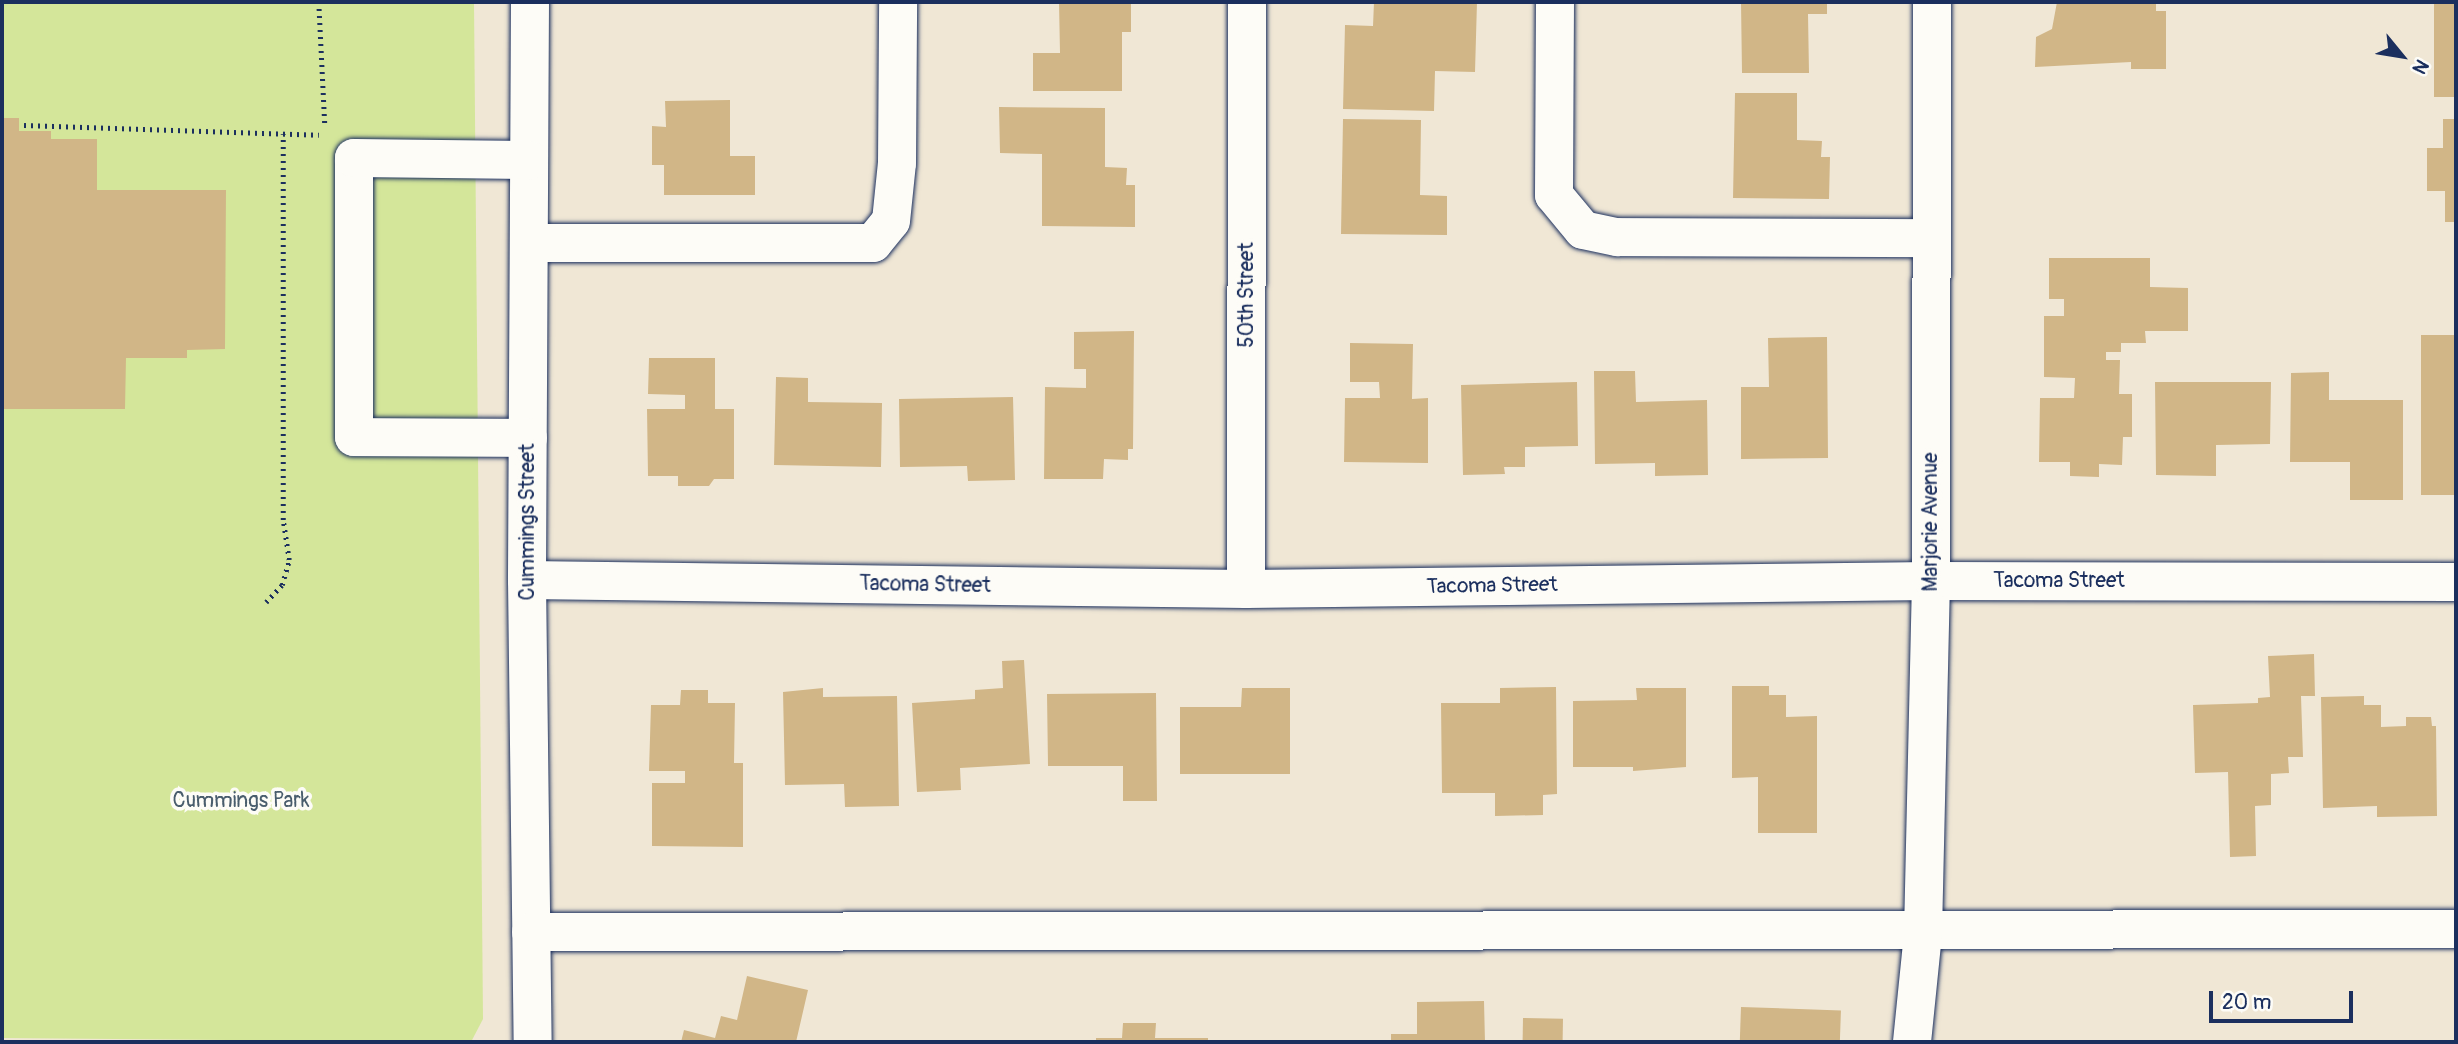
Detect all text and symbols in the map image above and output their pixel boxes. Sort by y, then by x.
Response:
north arrow [2367,21,2437,91]
text: N [2407,55,2434,78]
street label: 50th Street [1234,242,1260,348]
street label: Cummings Street [515,443,541,601]
street label: Marjorie Avenue [1918,452,1944,592]
street label: Tacoma Street [1993,568,2125,594]
street label: Tacoma Street [859,571,991,599]
street label: Tacoma Street [1426,572,1558,600]
park label: Cummings Park [173,788,309,814]
scale bar [2213,978,2356,1022]
text: 20 m [2222,989,2271,1016]

